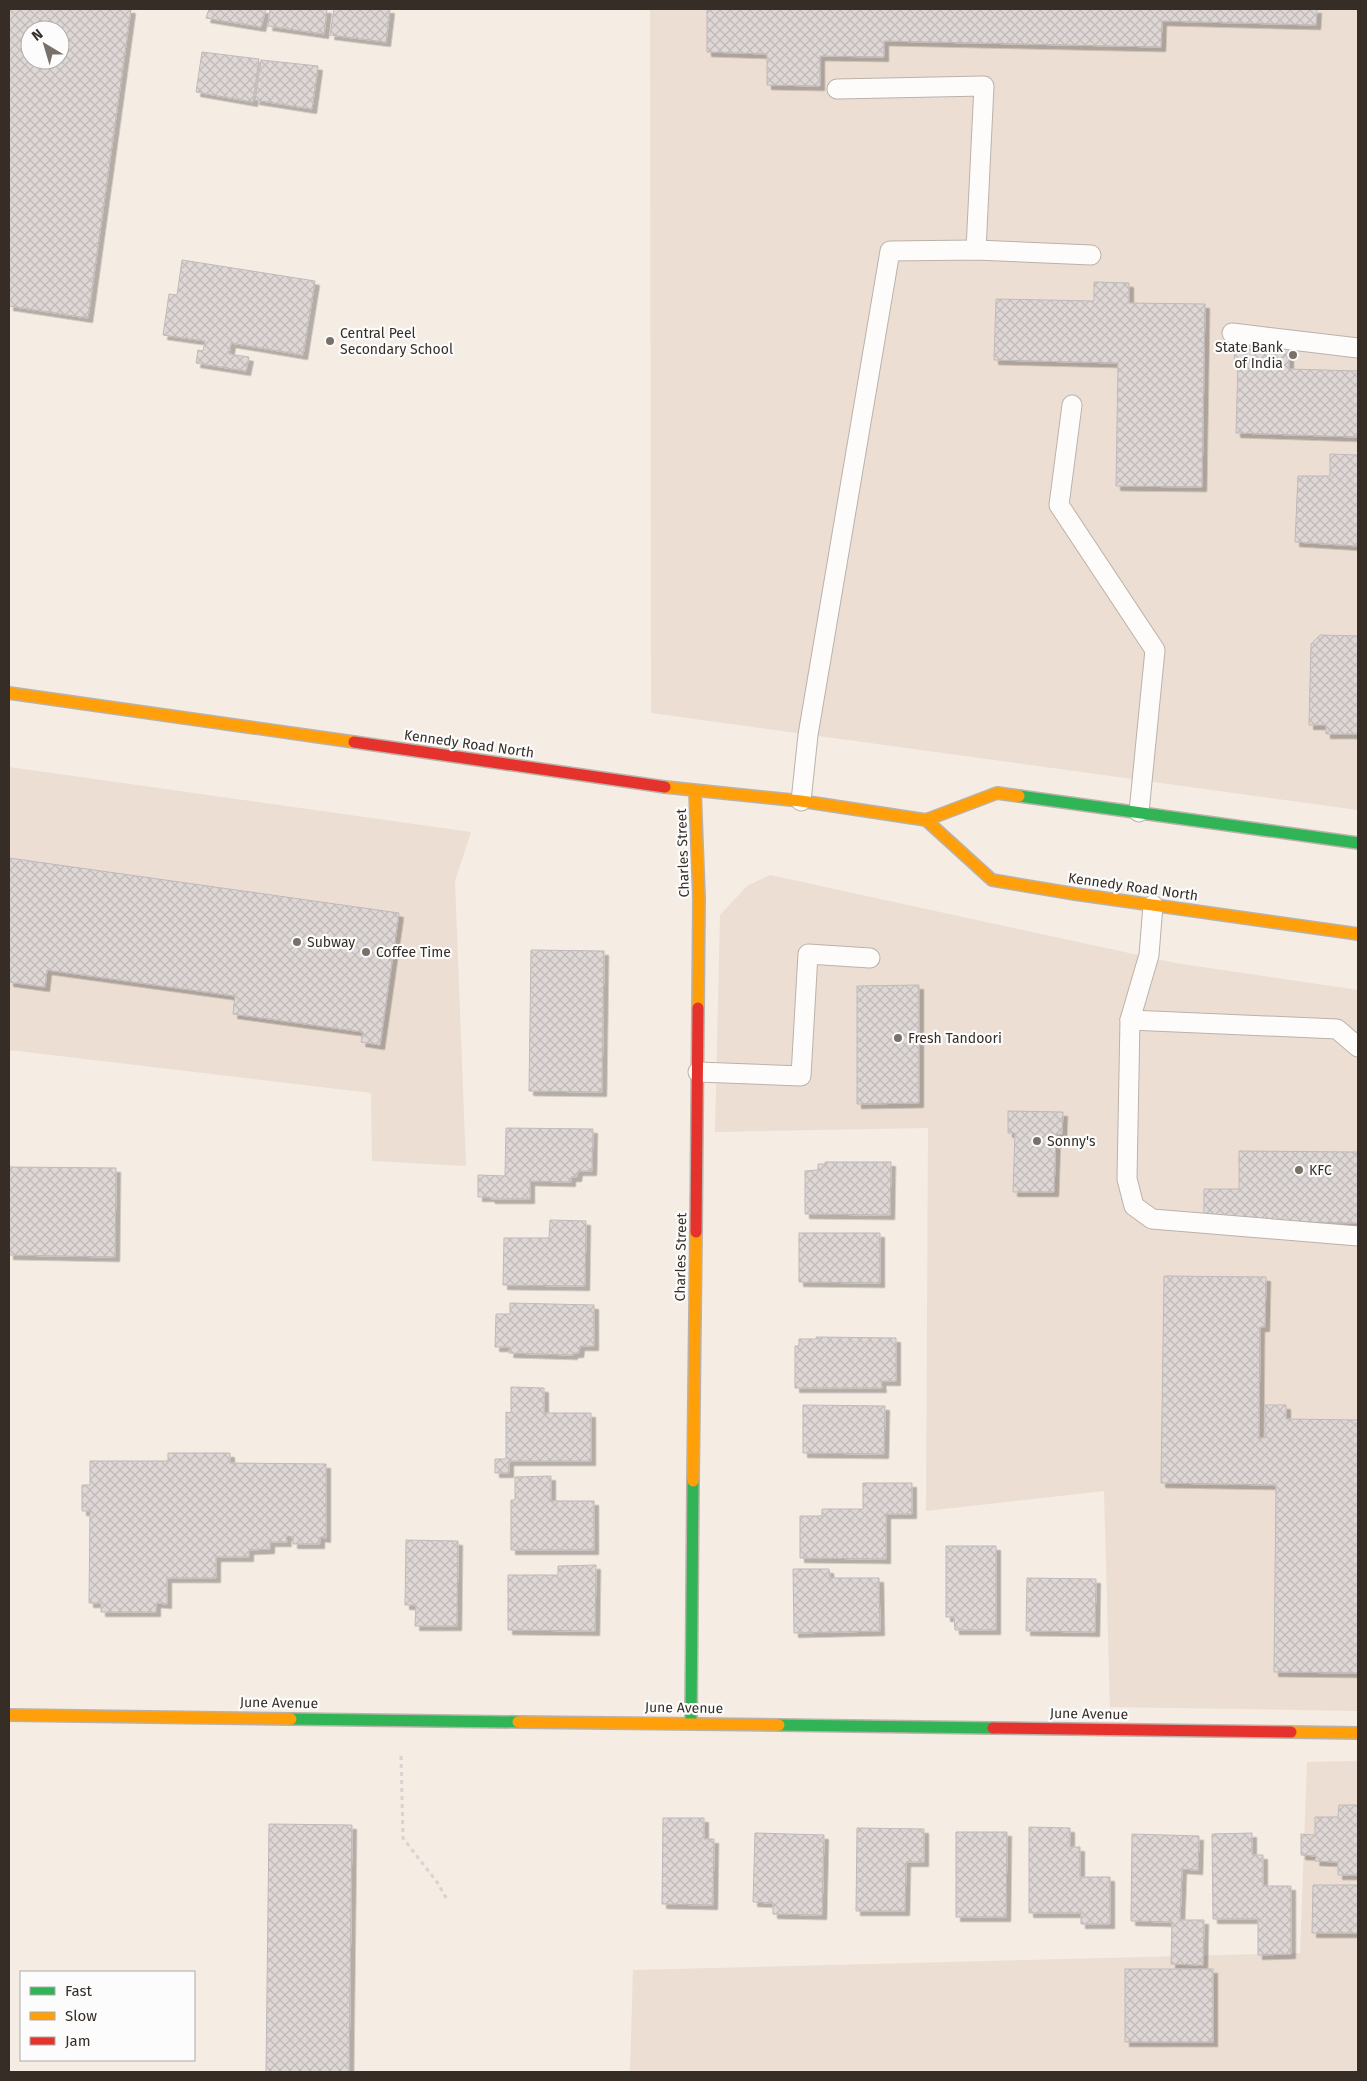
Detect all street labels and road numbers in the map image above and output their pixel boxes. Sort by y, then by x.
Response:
street label: Kennedy Road North [403,726,535,762]
street label: Charles Street [673,807,693,898]
street label: Kennedy Road North [1067,869,1199,905]
street label: Charles Street [672,1212,690,1302]
street label: June Avenue [240,1694,318,1712]
street label: June Avenue [645,1699,723,1717]
street label: June Avenue [1050,1705,1128,1723]

